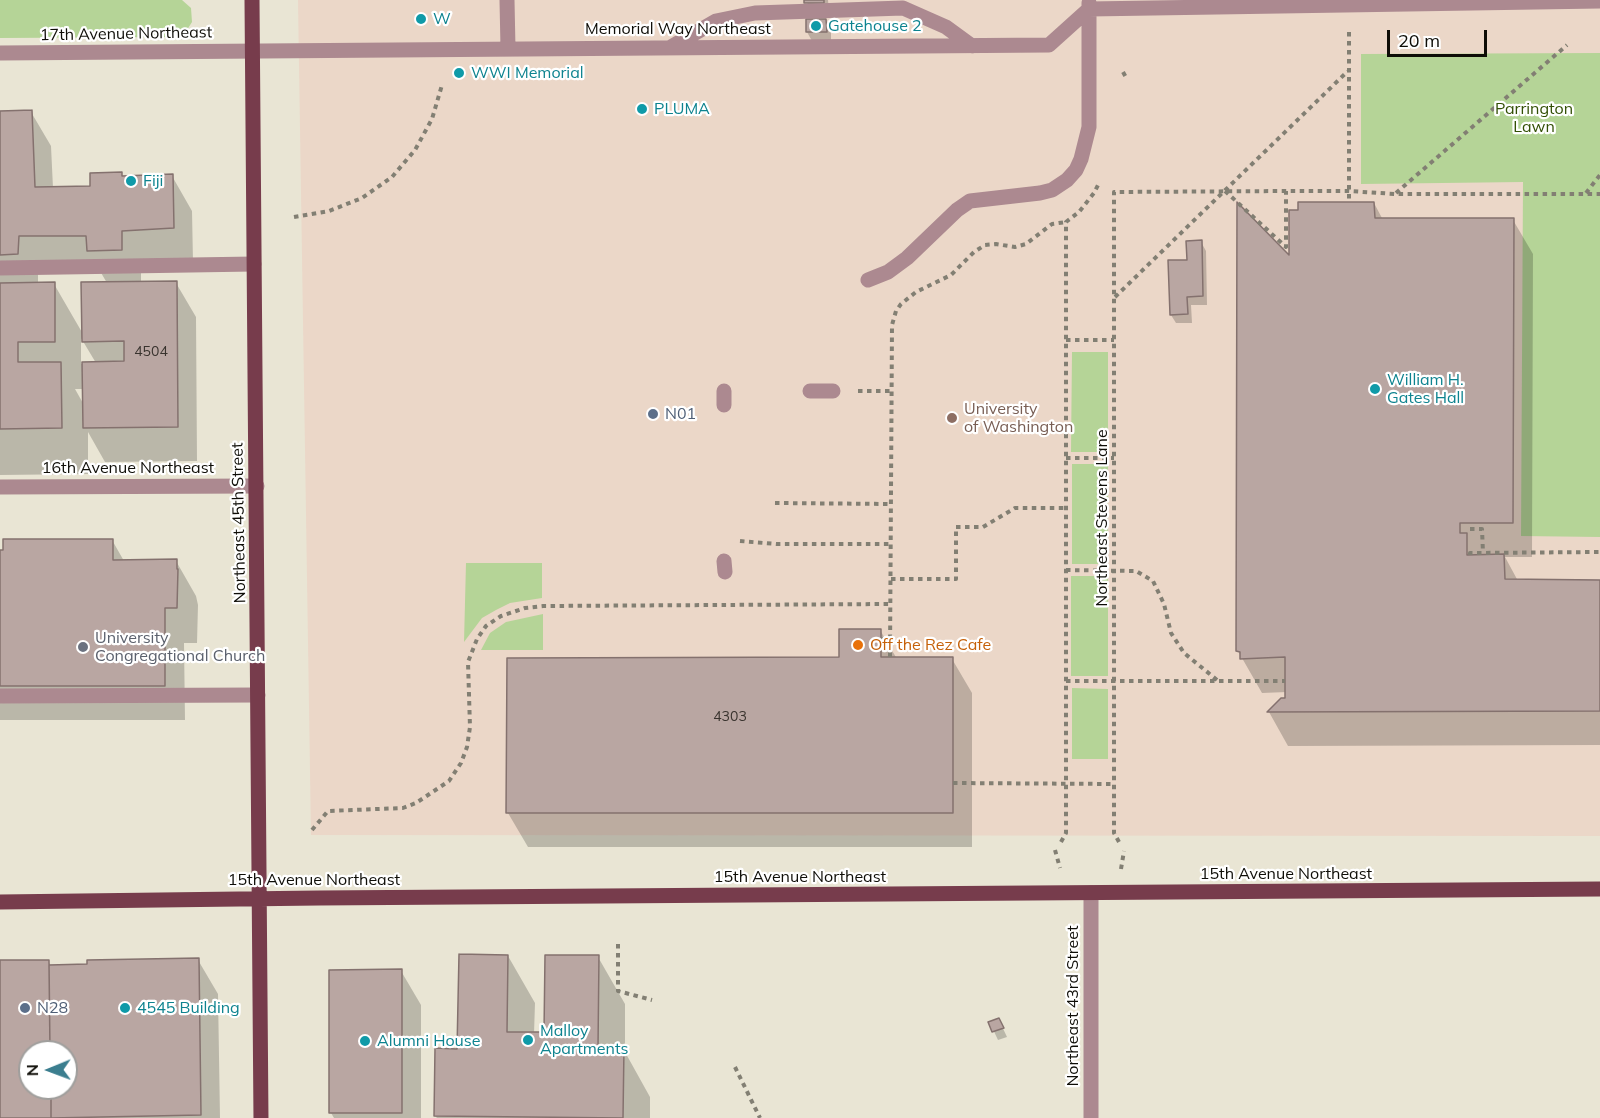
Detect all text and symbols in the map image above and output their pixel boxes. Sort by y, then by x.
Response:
place label: W [433,9,451,29]
marker: W [414,12,428,26]
place label: Gatehouse 2 [828,16,922,36]
scale bar [1390,18,1490,56]
street label: Memorial Way Northeast [585,19,771,39]
marker: Gatehouse 2 [809,19,823,33]
street label: 17th Avenue Northeast [40,23,212,45]
text: 20 m [1398,29,1440,52]
place label: WWI Memorial [471,63,584,83]
marker: WWI Memorial [452,66,466,80]
place label: PLUMA [654,99,710,119]
park label: Parrington Lawn [1495,99,1573,137]
marker: PLUMA [635,102,649,116]
place label: Fiji [143,171,163,191]
marker: Fiji [124,174,138,188]
house number: 4504 [134,344,168,360]
place label: William H. Gates Hall [1387,370,1464,408]
marker: William H. Gates Hall [1368,382,1382,396]
place label: University of Washington [964,399,1073,437]
place label: N01 [665,404,696,424]
marker: N01 [646,407,660,421]
marker: University of Washington [945,411,959,425]
street label: Northeast Stevens Lane [1092,429,1112,607]
street label: Northeast 45th Street [228,442,250,604]
street label: 16th Avenue Northeast [42,458,214,478]
place label: University Congregational Church [95,628,265,666]
place label: Off the Rez Cafe [870,635,991,655]
marker: Off the Rez Cafe [851,638,865,652]
marker: University Congregational Church [76,640,90,654]
house number: 4303 [713,709,747,725]
street label: 15th Avenue Northeast [1200,864,1372,884]
street label: 15th Avenue Northeast [714,867,886,887]
street label: 15th Avenue Northeast [228,870,400,890]
street label: Northeast 43rd Street [1063,925,1083,1087]
place label: N28 [37,998,68,1018]
place label: 4545 Building [137,998,240,1018]
marker: N28 [18,1001,32,1015]
marker: 4545 Building [118,1001,132,1015]
place label: Malloy Apartments [540,1021,628,1059]
place label: Alumni House [377,1031,480,1051]
marker: Malloy Apartments [521,1033,535,1047]
marker: Alumni House [358,1034,372,1048]
north arrow [18,1040,78,1100]
text: N [22,1064,42,1076]

